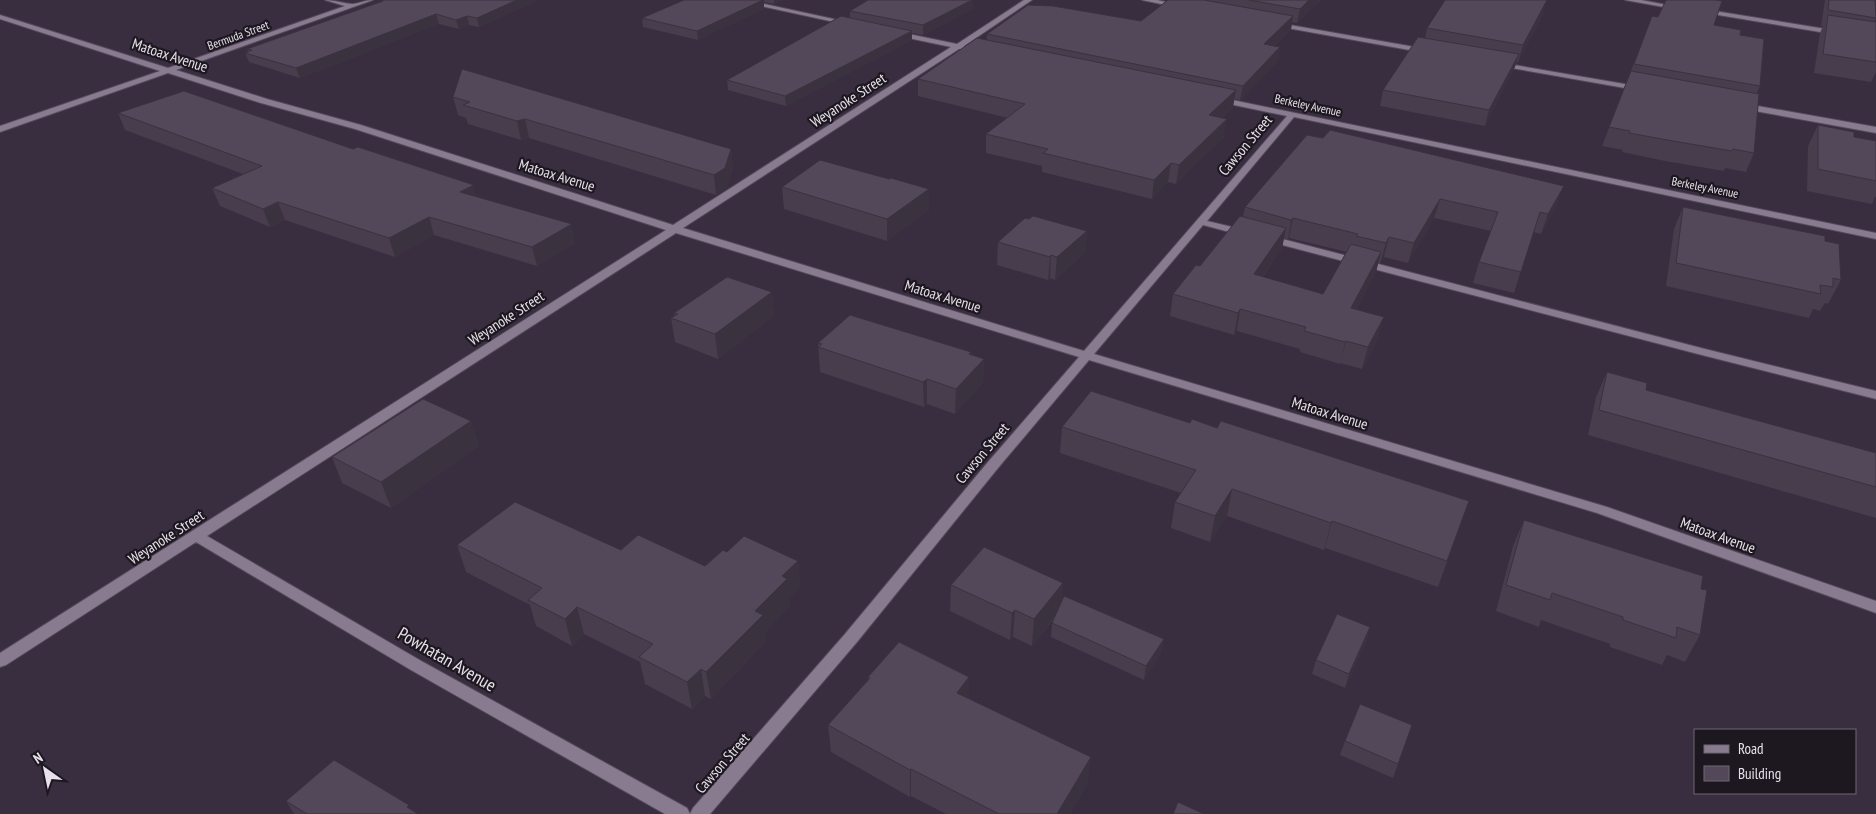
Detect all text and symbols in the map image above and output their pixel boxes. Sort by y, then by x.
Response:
street label: Bermuda Street [205,17,271,53]
street label: Matoax Avenue [130,34,210,76]
street label: Weyanoke Street [807,69,889,131]
street label: Berkeley Avenue [1273,91,1343,119]
street label: Cawson Street [1214,111,1276,179]
street label: Matoax Avenue [517,154,597,196]
street label: Berkeley Avenue [1670,173,1740,201]
street label: Matoax Avenue [903,275,983,317]
street label: Weyanoke Street [465,287,547,349]
street label: Matoax Avenue [1290,392,1370,434]
street label: Cawson Street [951,419,1013,487]
street label: Weyanoke Street [125,506,207,568]
street label: Matoax Avenue [1678,513,1758,557]
street label: Powhatan Avenue [394,622,500,696]
street label: Cawson Street [691,729,753,797]
legend [1694,729,1856,794]
text: Road [1738,739,1764,758]
north arrow [20,744,70,794]
text: N [30,748,46,768]
text: Building [1738,764,1781,783]

